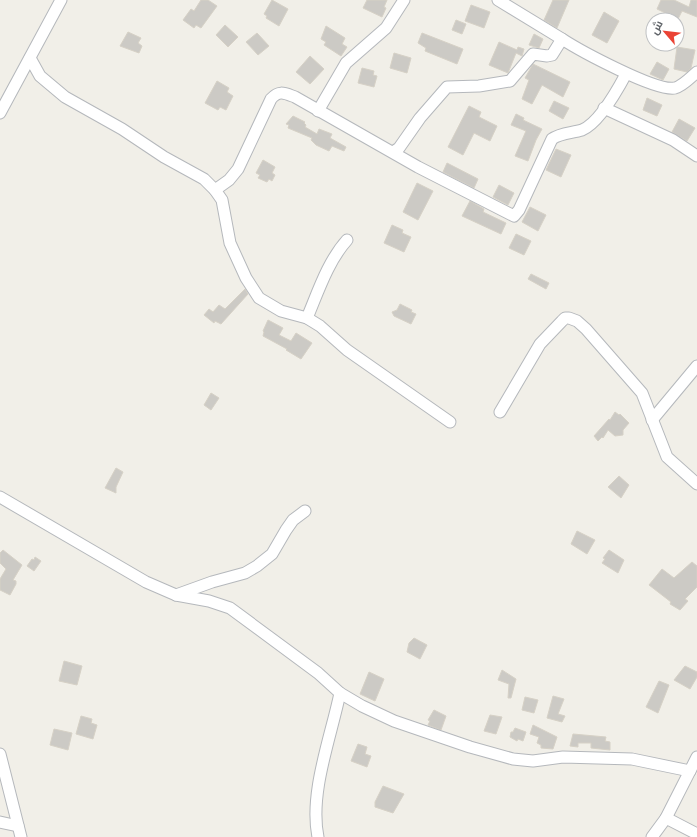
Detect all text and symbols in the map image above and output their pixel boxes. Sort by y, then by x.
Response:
north arrow [645,12,685,52]
text: ش [647,18,666,37]

